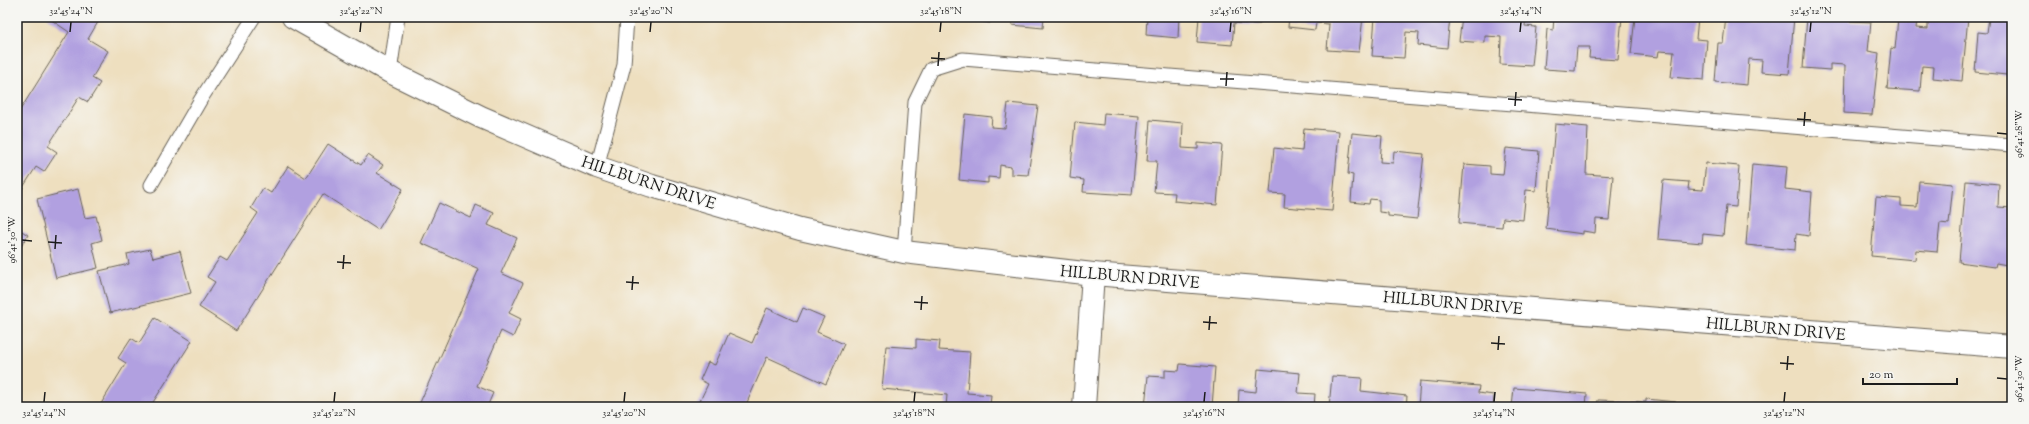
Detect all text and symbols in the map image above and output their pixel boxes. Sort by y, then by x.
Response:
text: 32°45'24"N [49,4,93,19]
text: 32°45'22"N [340,4,382,19]
text: 32°45'20"N [629,4,673,19]
text: 32°45'18"N [920,4,962,19]
text: 32°45'16"N [1210,4,1252,19]
text: 32°45'14"N [1500,4,1542,19]
text: 32°45'12"N [1790,4,1832,19]
text: 96°41'28"W [2012,110,2027,158]
street label: HILLBURN DRIVE [578,152,719,217]
text: 96°41'30"W [5,216,20,264]
street label: HILLBURN DRIVE [1059,261,1201,296]
street label: HILLBURN DRIVE [1382,287,1524,322]
street label: HILLBURN DRIVE [1705,313,1847,348]
text: 96°41'30"W [2012,355,2027,403]
scale bar [1863,360,1957,386]
text: 20 m [1869,366,1894,384]
text: 32°45'24"N [22,406,66,421]
text: 32°45'22"N [313,406,355,421]
text: 32°45'20"N [602,406,646,421]
text: 32°45'18"N [893,406,935,421]
text: 32°45'16"N [1183,406,1225,421]
text: 32°45'14"N [1473,406,1515,421]
text: 32°45'12"N [1763,406,1805,421]

